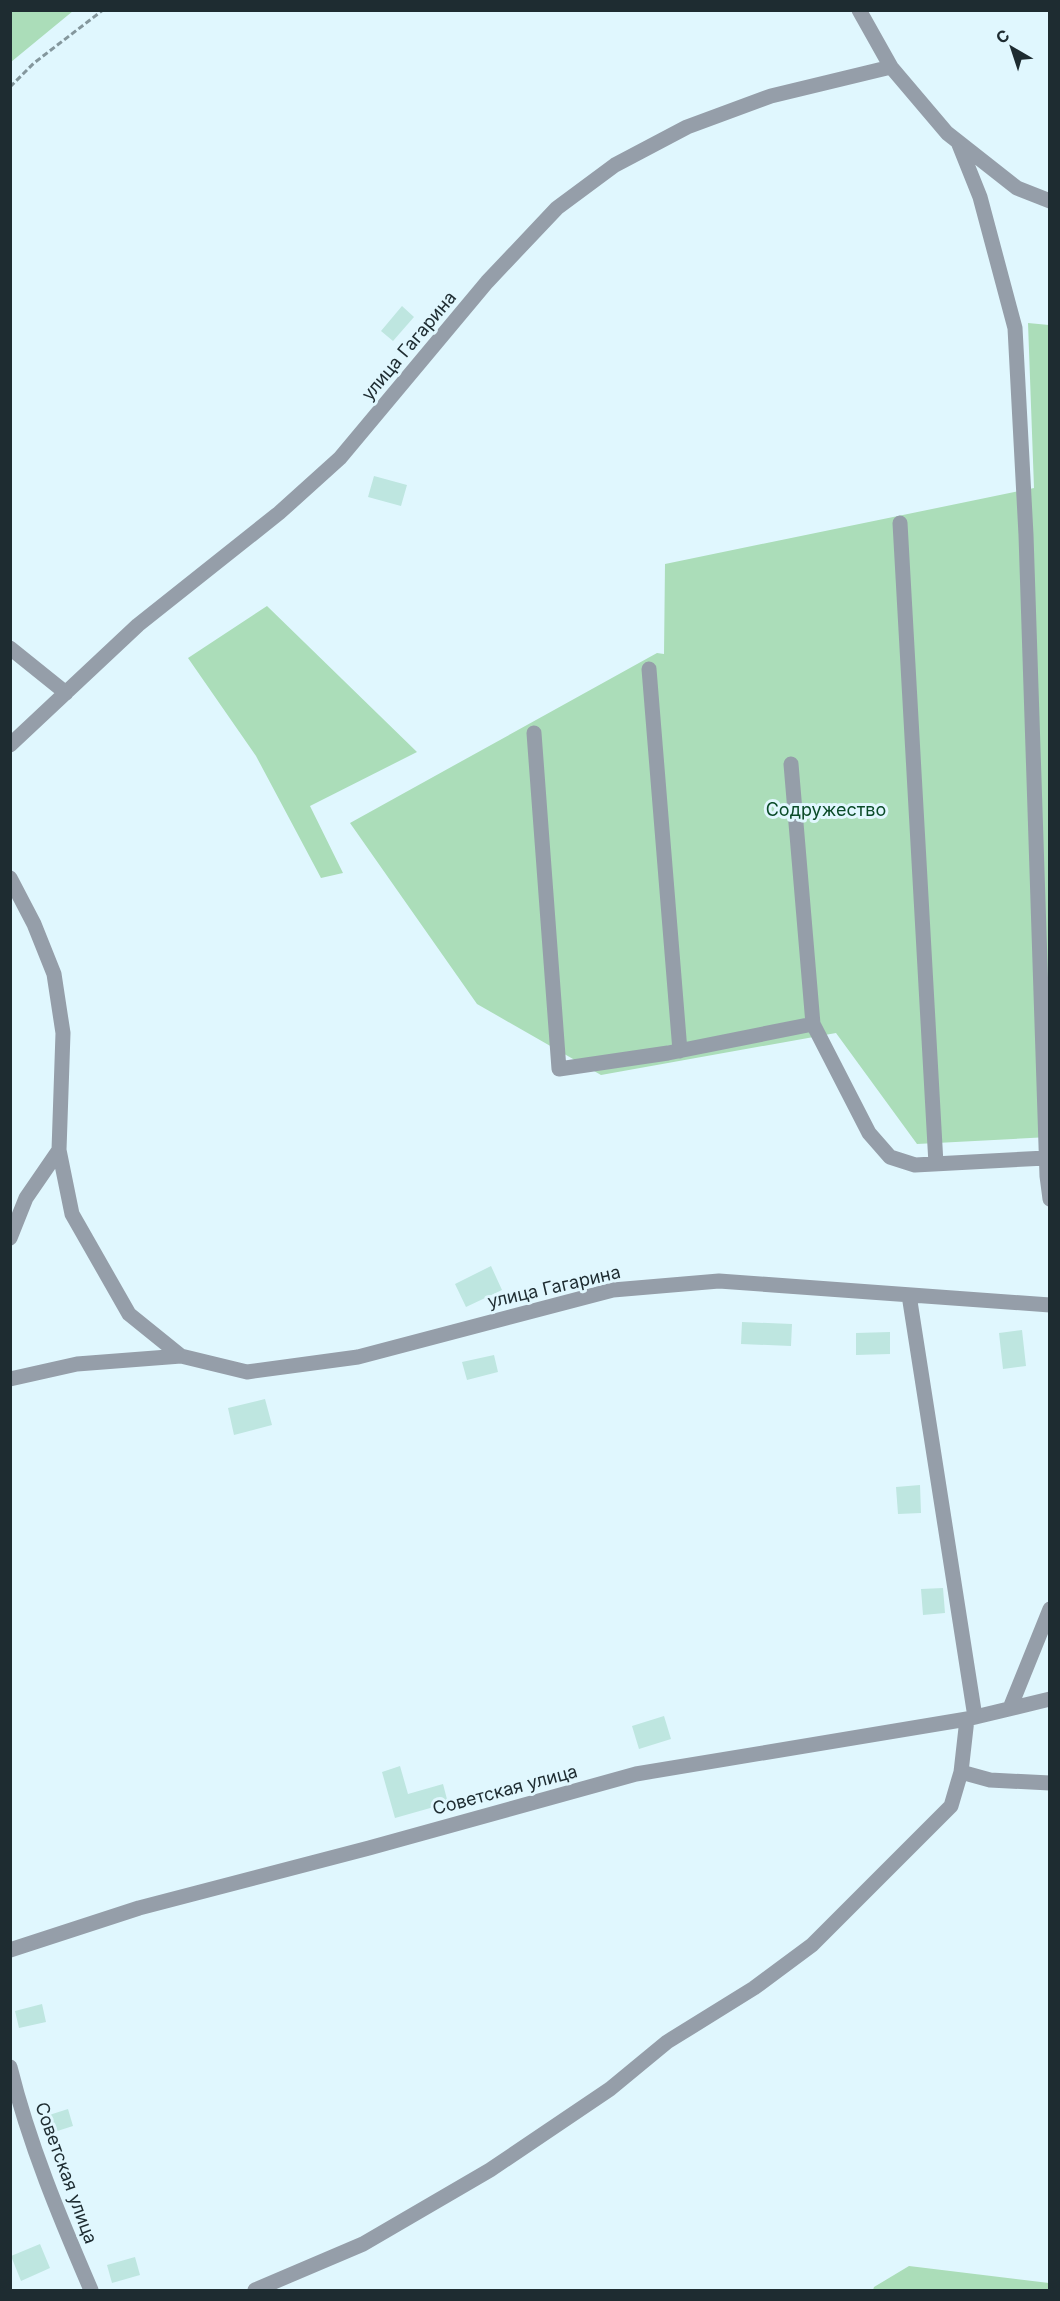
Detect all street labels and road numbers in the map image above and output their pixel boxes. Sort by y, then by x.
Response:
street label: улица Гагарина [357,287,460,404]
street label: улица Гагарина [485,1261,622,1312]
street label: Советская улица [430,1760,580,1819]
street label: Советская улица [31,2099,102,2246]

